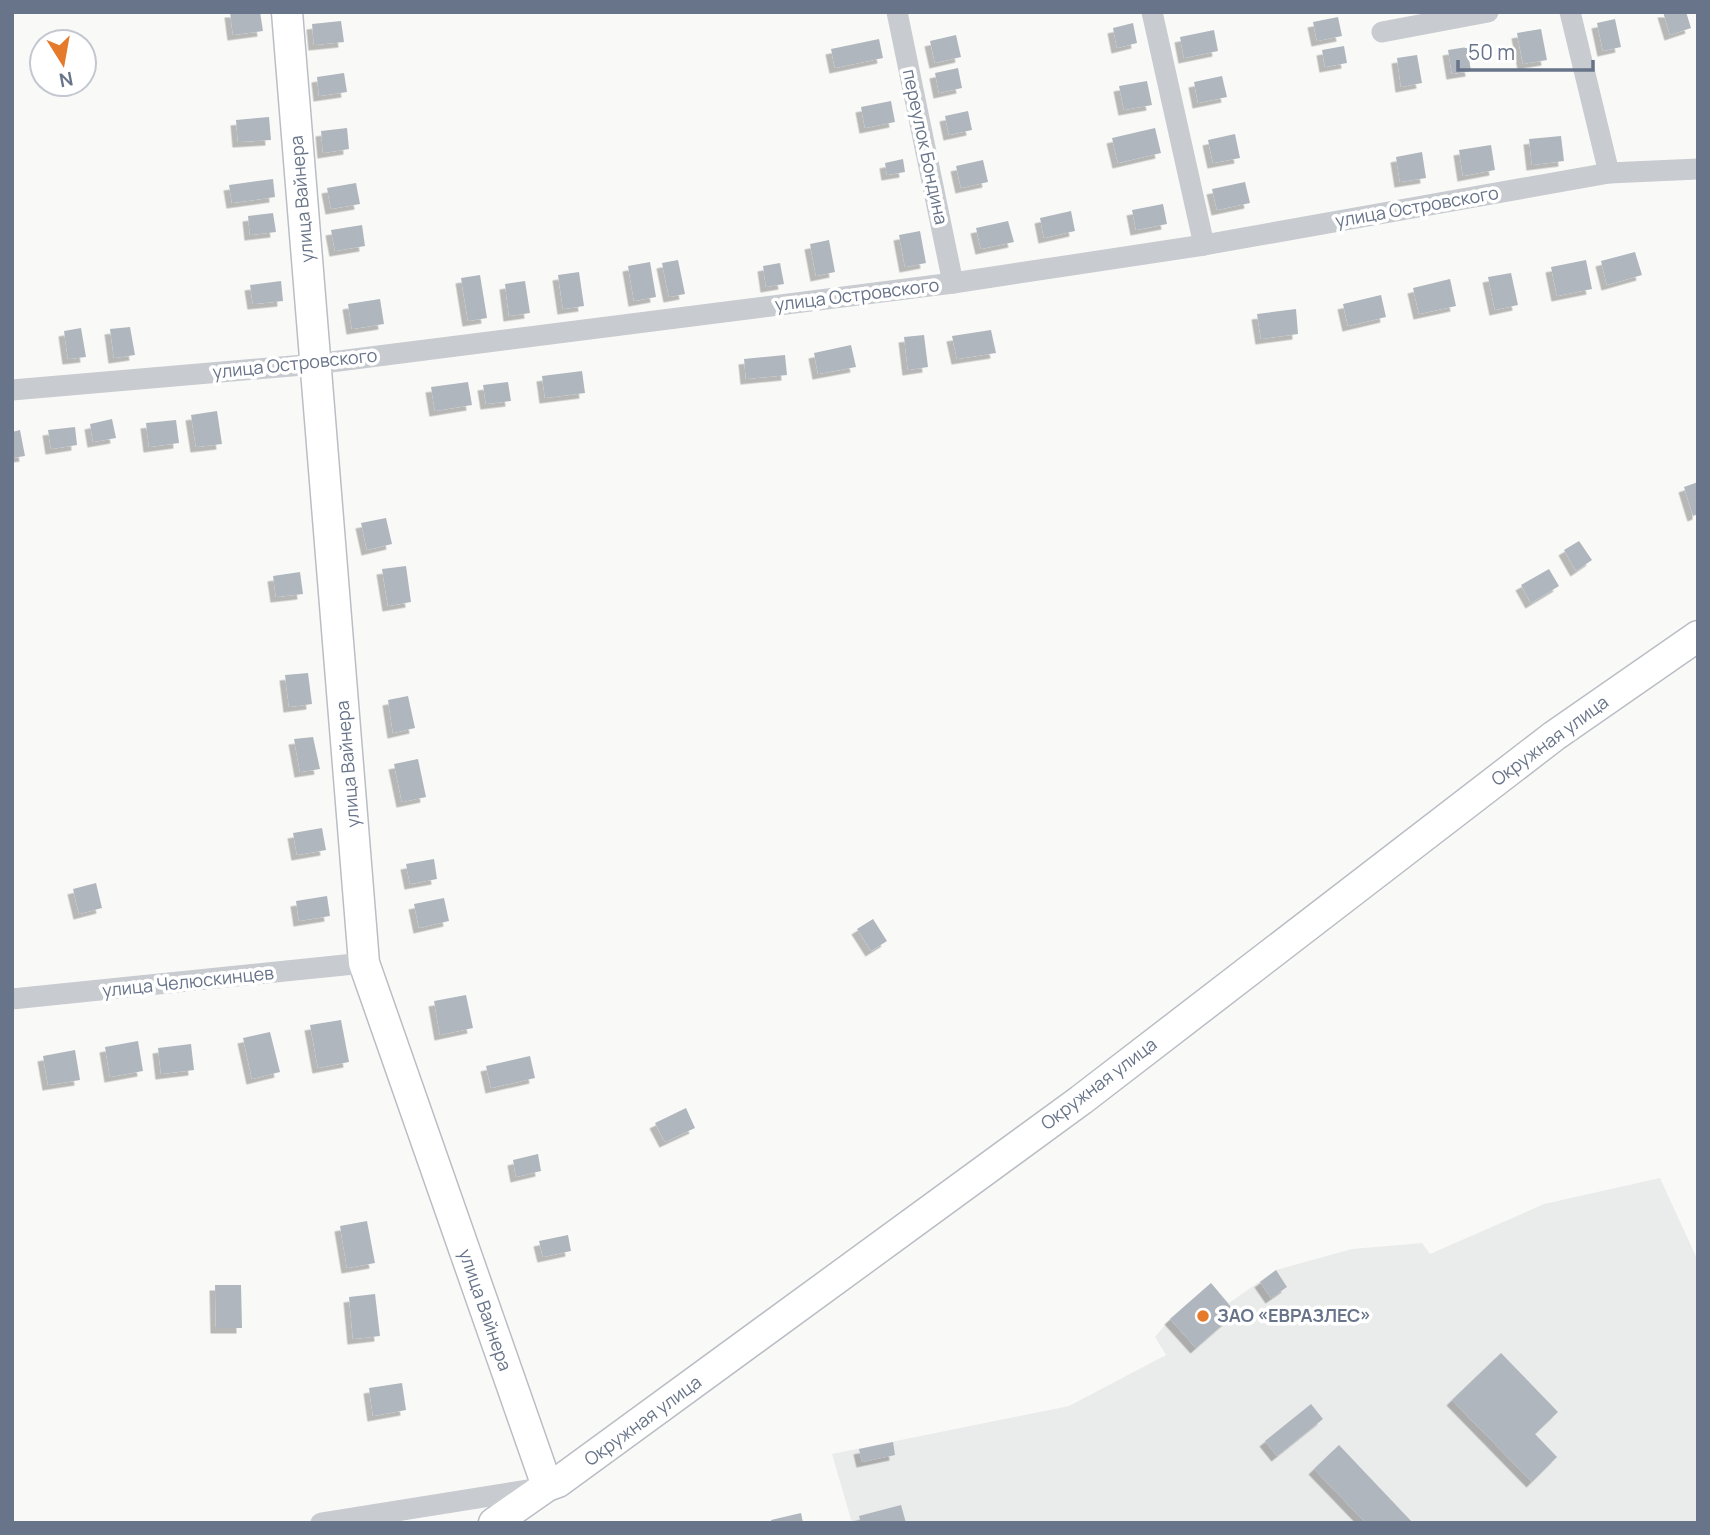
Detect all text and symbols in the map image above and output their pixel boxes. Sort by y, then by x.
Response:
north arrow [28,28,98,98]
scale bar [1458,28,1593,72]
text: 50 m [1468,38,1515,66]
text: N [57,66,75,94]
street label: переулок Бондина [898,67,954,227]
street label: улица Вайнера [283,135,319,264]
street label: улица Островского [1333,180,1500,232]
street label: улица Островского [773,272,940,316]
street label: улица Островского [211,342,378,384]
street label: Окружная улица [1486,690,1613,791]
street label: улица Вайнера [329,700,365,829]
street label: улица Челюскинцев [101,960,275,1002]
street label: Окружная улица [1036,1032,1161,1135]
street label: улица Вайнера [454,1245,518,1374]
place label: ЗАО «ЕВРАЗЛЕС» [1217,1303,1371,1327]
marker: ЗАО «ЕВРАЗЛЕС» [1195,1308,1211,1324]
street label: Окружная улица [579,1370,706,1471]

